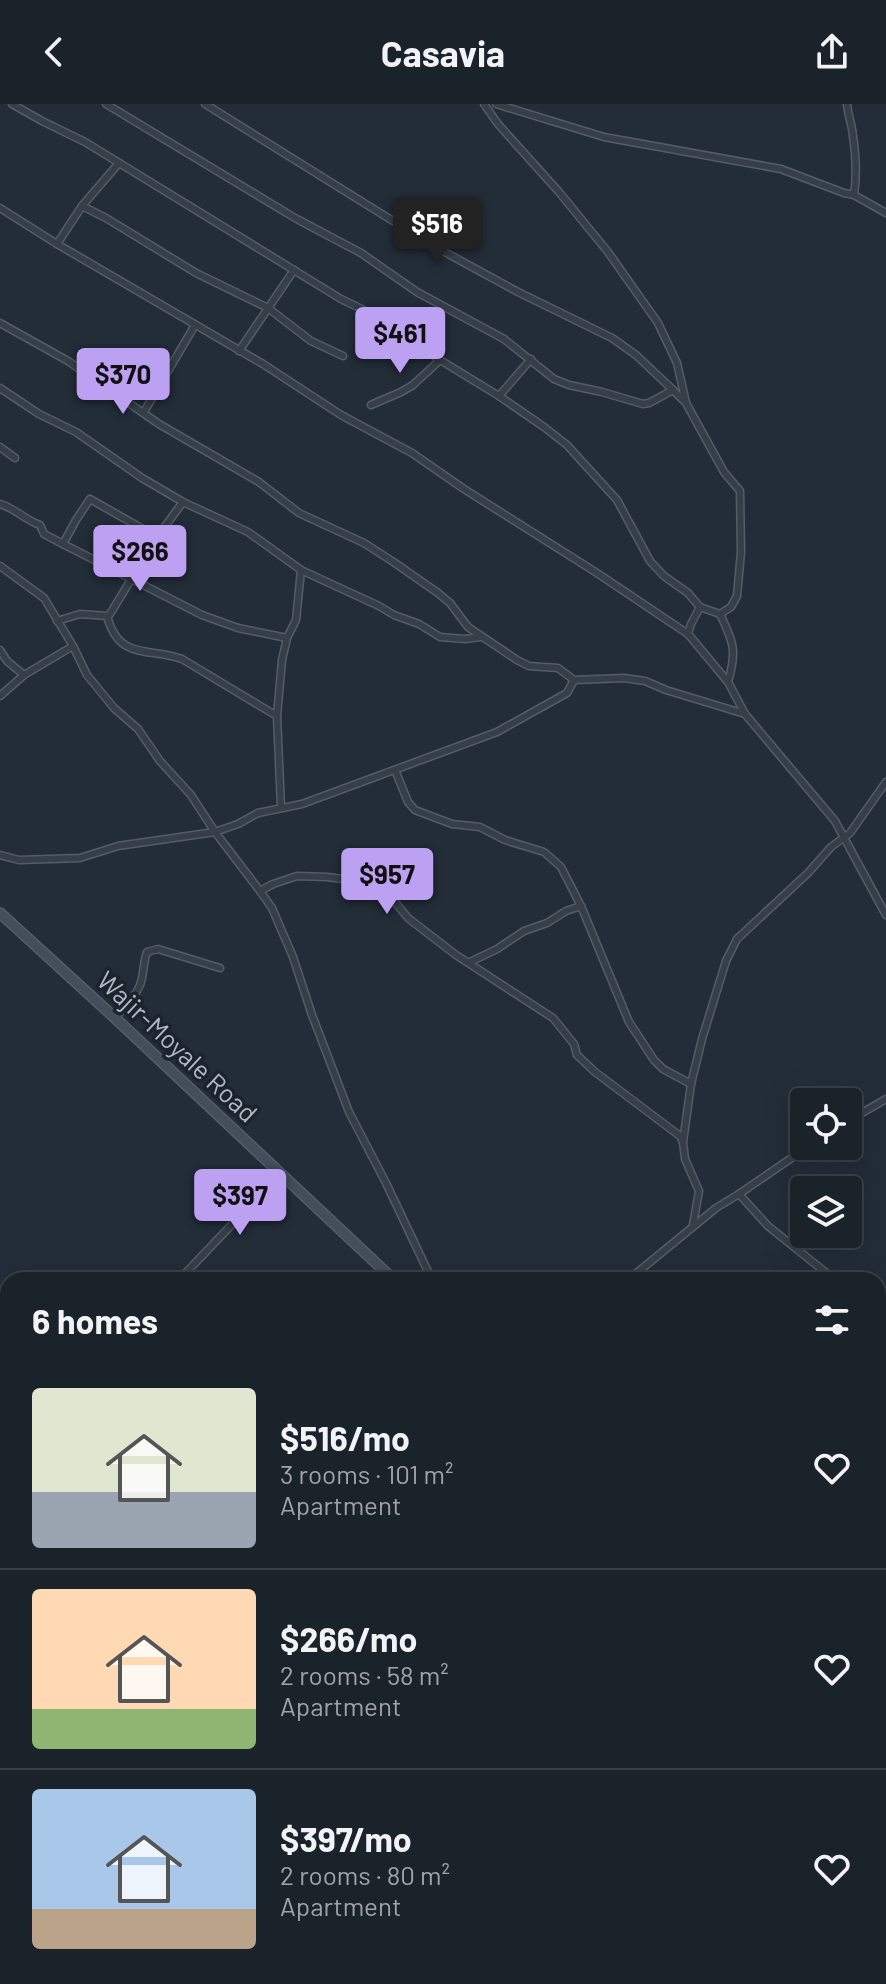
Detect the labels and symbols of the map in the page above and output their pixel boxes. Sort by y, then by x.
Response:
pin: $516 [390,197,484,265]
pin: $461 [353,307,447,375]
pin: $370 [76,348,170,416]
pin: $266 [93,525,187,593]
pin: $957 [340,848,434,916]
street label: Wajir-Moyale Road [92,964,264,1128]
pin: $397 [193,1169,287,1237]

